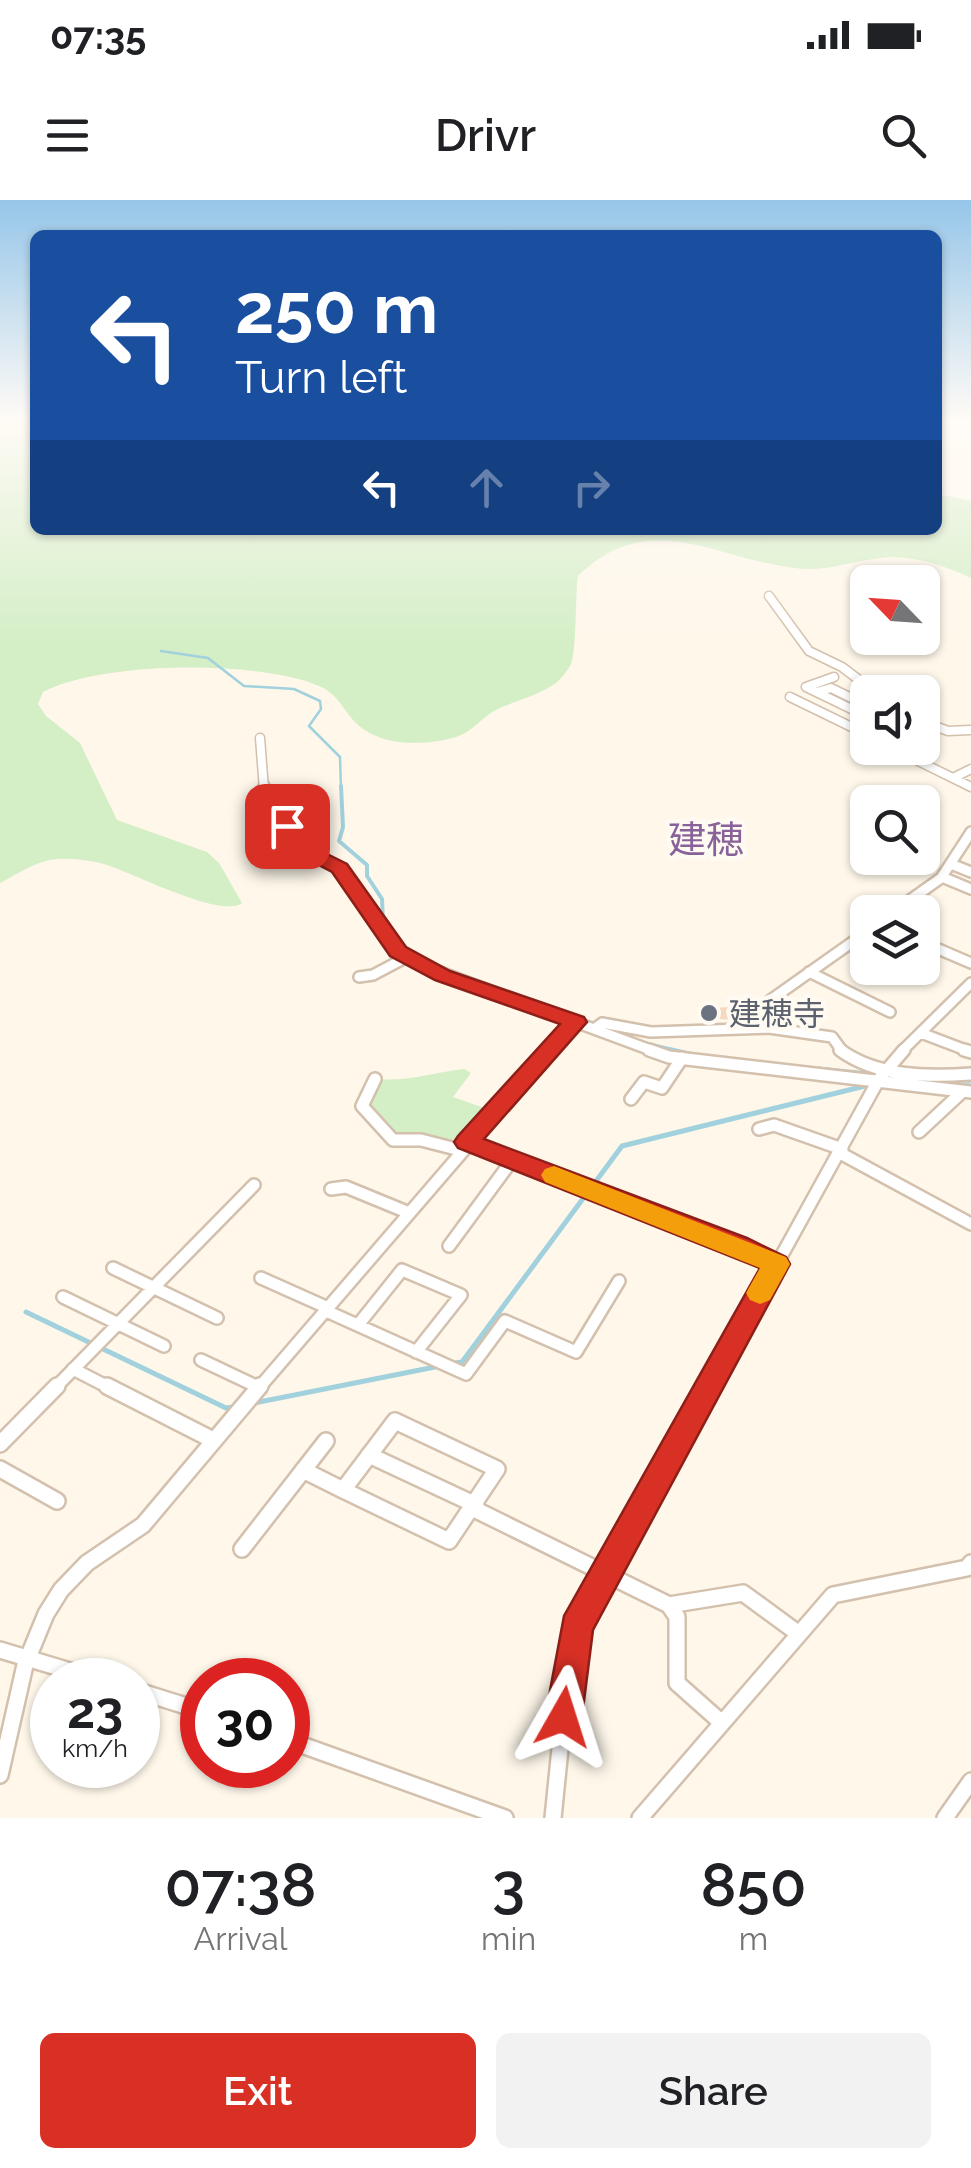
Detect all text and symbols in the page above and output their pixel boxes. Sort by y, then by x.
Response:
text: 07:35 [50,13,146,58]
icon: menu [40,108,95,163]
icon: search [876,108,931,163]
text: Drivr [435,109,536,162]
text: 250 m [235,267,438,349]
icon: left [70,270,200,400]
text: Turn left [235,351,407,404]
icon: left [354,460,409,515]
icon: ahead [459,460,514,515]
icon: right [564,460,619,515]
north arrow [850,565,940,655]
map controls [850,565,940,985]
button: sound [850,675,940,765]
pin [245,784,330,869]
button: search [850,785,940,875]
icon: arrive [260,799,315,854]
district label: 建穂 [668,817,744,862]
button: layers [850,895,940,985]
place label: 建穂寺 [729,995,825,1032]
marker: 建穂寺 [698,1002,720,1024]
speed limit sign: 30 [180,1658,310,1788]
position arrow [511,1665,615,1769]
text: 23 [67,1681,123,1740]
text: km/h [62,1733,128,1763]
text: 07:38 [164,1850,317,1920]
text: 3 [492,1850,525,1920]
text: 850 [701,1850,807,1920]
text: Arrival [194,1920,287,1957]
text: min [481,1920,536,1957]
text: m [739,1920,768,1957]
button: Exit [40,2033,476,2148]
button: Share [496,2033,931,2148]

